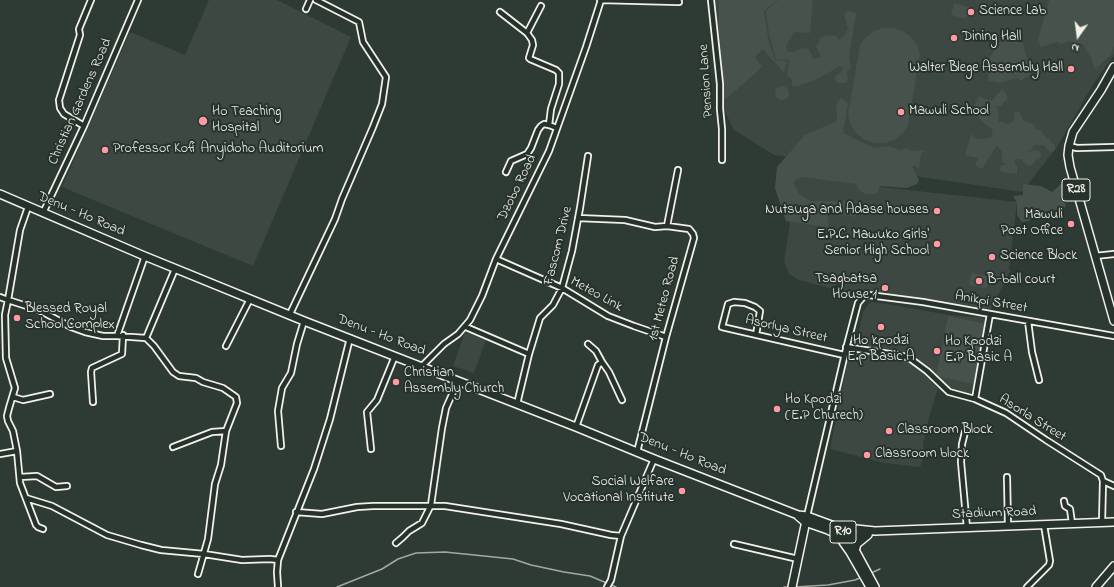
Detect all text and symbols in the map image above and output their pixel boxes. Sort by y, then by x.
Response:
place label: Science Lab [979,4,1046,20]
marker: Science Lab [966,7,976,17]
north arrow [1058,16,1098,56]
place label: Dining Hall [962,30,1021,46]
marker: Dining Hall [949,33,959,43]
street label: Christian Gardens Road [46,36,116,168]
text: N [1070,39,1081,56]
street label: Pension Lane [696,44,718,118]
place label: Walter Blege Assembly Hall [909,61,1063,77]
marker: Walter Blege Assembly Hall [1066,64,1076,74]
place label: Mawuli School [909,104,989,120]
place label: Ho Teaching Hospital [212,105,281,138]
marker: Mawuli School [896,107,906,117]
marker: Ho Teaching Hospital [197,115,209,127]
place label: Professor Kofi Anyidoho Auditorium [113,142,323,158]
marker: Professor Kofi Anyidoho Auditorium [100,145,110,155]
street label: Dzobo Road [495,152,541,224]
road number: R28 [1062,179,1090,201]
street label: Denu - Ho Road [35,189,127,241]
place label: Nutsuga and Adase houses [765,203,929,219]
street label: Fascom Drive [541,205,577,287]
marker: Nutsuga and Adase houses [932,206,942,216]
place label: Mawuli Post Office [1001,208,1063,240]
marker: Mawuli Post Office [1066,219,1076,229]
place label: E.P.C. Mawuko Girls' Senior High School [817,228,929,260]
marker: E.P.C. Mawuko Girls' Senior High School [932,239,942,249]
place label: Science Block [1000,249,1077,265]
marker: Science Block [987,252,997,262]
street label: 1st Meteo Road [646,255,684,343]
place label: Tsagbatsa House 1 [815,272,877,304]
place label: B-ball court [987,273,1055,289]
street label: Meteo Link [567,274,625,316]
marker: B-ball court [974,276,984,286]
marker: Tsagbatsa House 1 [880,283,890,293]
street label: Anikpi Street [954,288,1028,318]
place label: Blessed Royal School Complex [25,302,115,334]
street label: Denu - Ho Road [335,311,427,361]
street label: Asorlya Street [743,312,829,348]
marker: Blessed Royal School Complex [12,313,22,323]
marker: Ho kpodzi E.p Basic A [876,322,886,332]
place label: Ho kpodzi E.p Basic A [847,334,915,366]
place label: Ho Kpodzi E.P Basic A [945,335,1012,368]
marker: Ho Kpodzi E.P Basic A [932,346,942,356]
place label: Christian Assembly Church [404,366,504,398]
marker: Christian Assembly Church [391,377,401,387]
street label: Asorla Street [995,392,1069,446]
place label: Ho Kpodzi (E.P Churech) [785,393,863,426]
marker: Ho Kpodzi (E.P Churech) [772,404,782,414]
place label: Classroom Block [897,423,993,439]
marker: Classroom Block [884,426,894,436]
street label: Denu - Ho Road [636,430,728,480]
place label: Classroom block [875,447,969,463]
marker: Classroom block [862,450,872,460]
place label: Social Welfare Vocational Institute [563,475,674,508]
marker: Social Welfare Vocational Institute [677,486,687,496]
street label: Stadium Road [952,504,1036,524]
road number: R10 [830,521,856,543]

